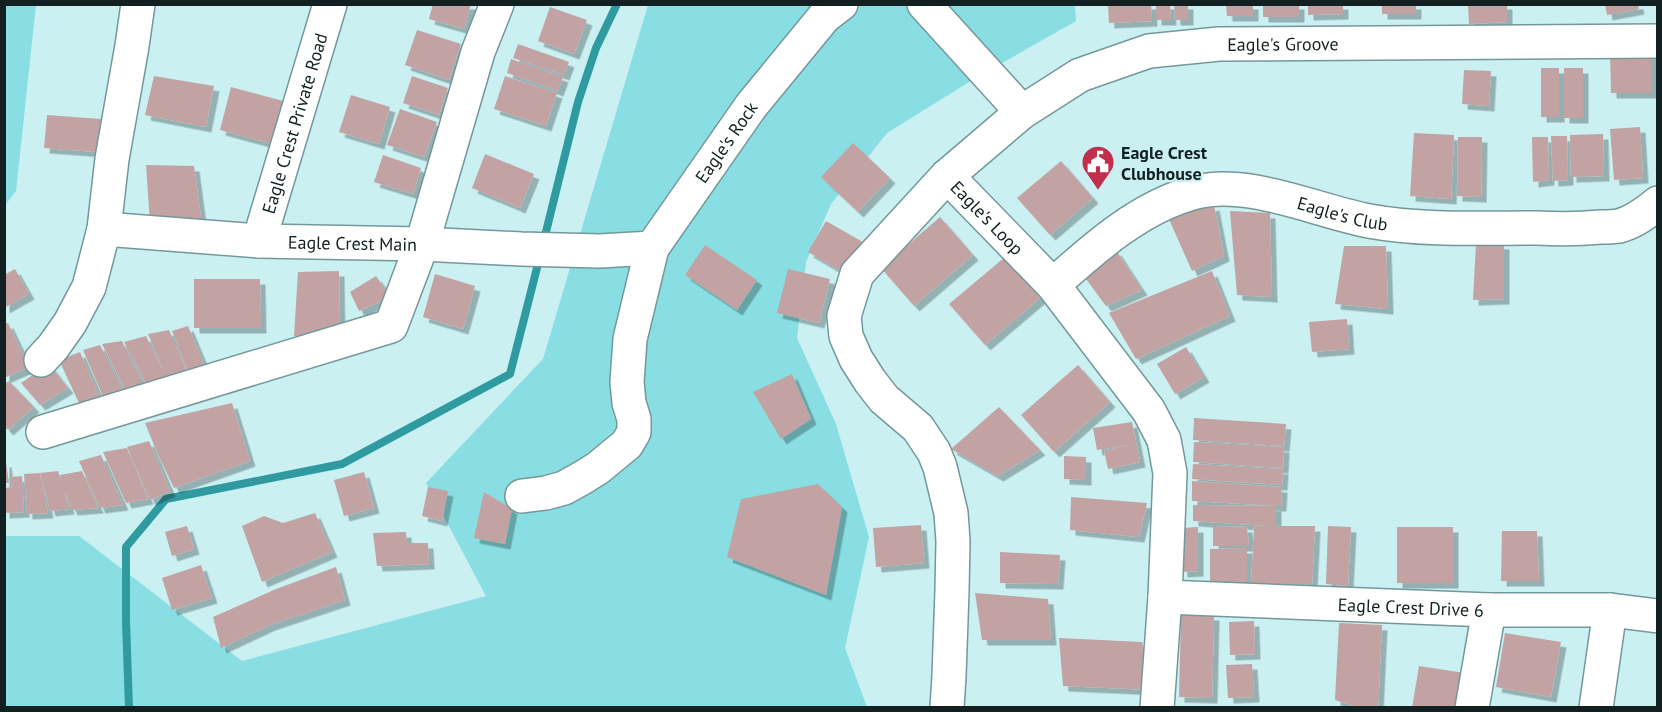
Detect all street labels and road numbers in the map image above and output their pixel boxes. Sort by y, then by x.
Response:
street label: Eagle Crest Private Road [256,30,332,216]
street label: Eagle's Groove [1227,32,1339,55]
street label: Eagle's Rock [690,97,762,187]
street label: Eagle's Loop [946,176,1029,260]
street label: Eagle's Club [1295,191,1389,235]
street label: Eagle Crest Main [288,230,417,255]
street label: Eagle Crest Drive 6 [1337,592,1484,621]

